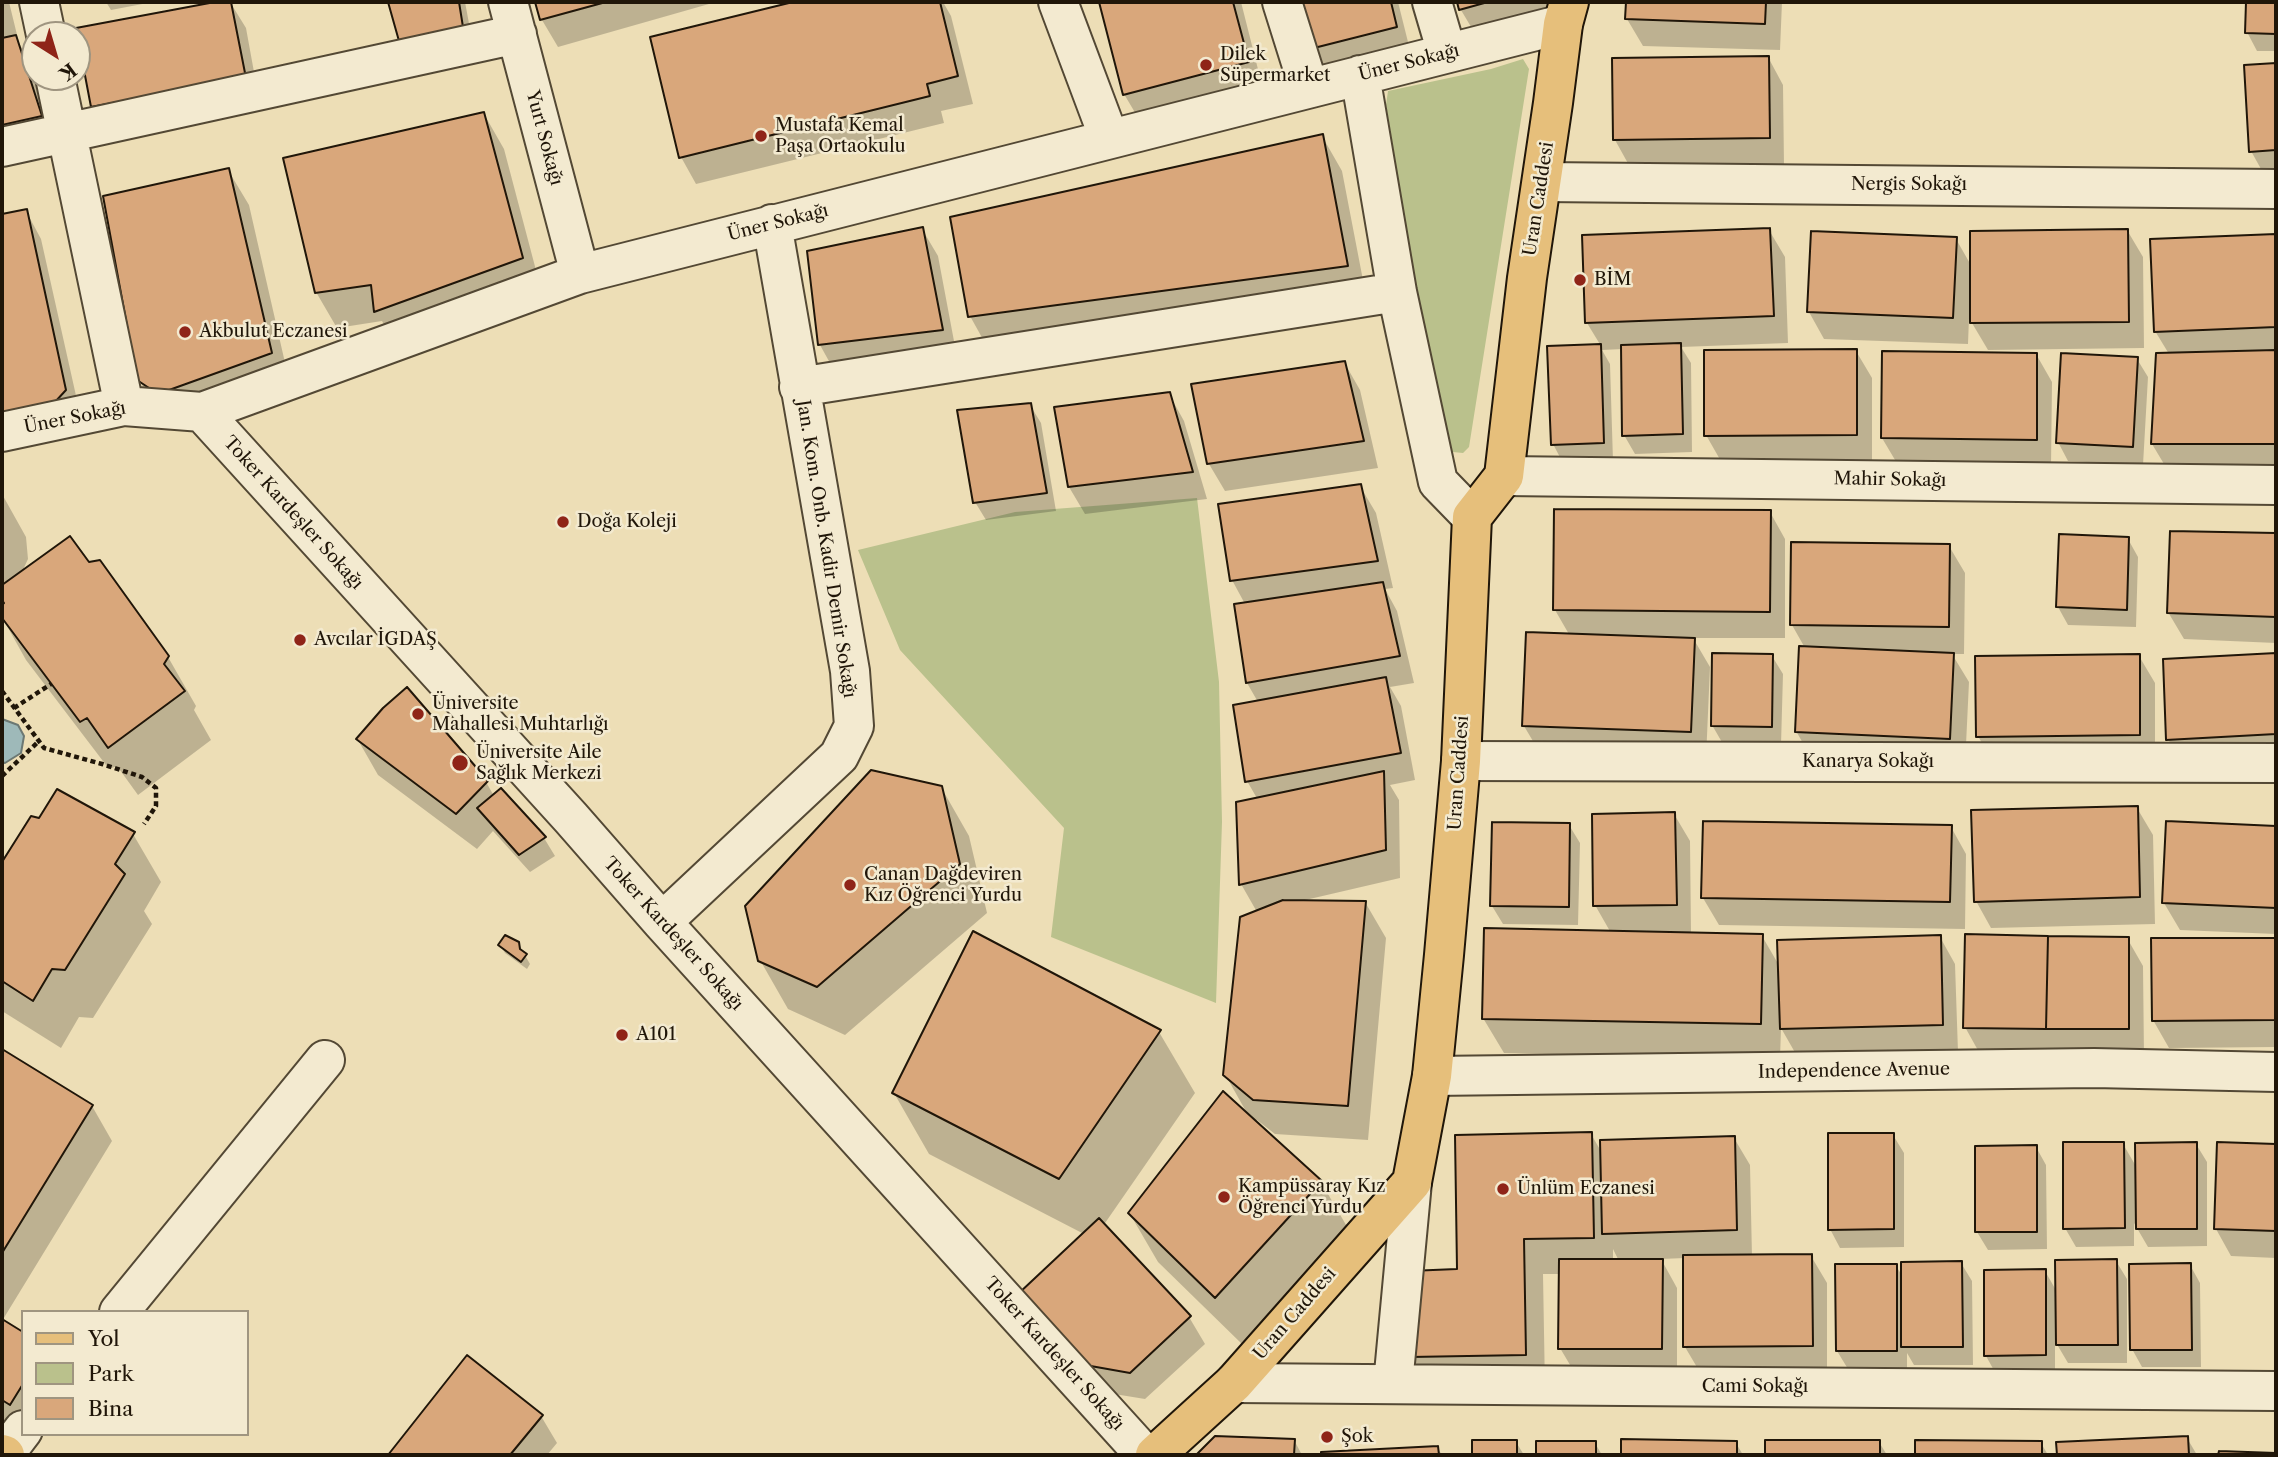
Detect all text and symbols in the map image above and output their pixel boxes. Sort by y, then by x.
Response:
north arrow [21,21,91,91]
street label: Üner Sokağı [1356,40,1462,86]
place label: Dilek Süpermarket [1220,44,1330,86]
marker: Dilek Süpermarket [1198,57,1214,73]
text: K [55,58,81,85]
street label: Yurt Sokağı [521,88,567,188]
place label: Mustafa Kemal Paşa Ortaokulu [775,115,906,158]
marker: Mustafa Kemal Paşa Ortaokulu [753,128,769,144]
street label: Uran Caddesi [1519,140,1559,258]
street label: Nergis Sokağı [1851,174,1967,196]
street label: Üner Sokağı [725,200,831,246]
place label: BİM [1594,269,1631,291]
marker: BİM [1572,272,1588,288]
place label: Akbulut Eczanesi [199,321,348,343]
marker: Akbulut Eczanesi [177,324,193,340]
street label: Üner Sokağı [22,398,128,438]
street label: Jan. Kom. Onb. Kadir Demir Sokağı [792,398,860,700]
street label: Toker Kardeşler Sokağı [219,432,367,594]
street label: Mahir Sokağı [1833,468,1947,492]
place label: Doğa Koleji [577,511,677,533]
marker: Doğa Koleji [555,514,571,530]
place label: Avcılar İGDAŞ [314,629,437,651]
marker: Avcılar İGDAŞ [292,632,308,648]
place label: Üniversite Mahallesi Muhtarlığı [432,693,608,736]
marker: Üniversite Mahallesi Muhtarlığı [410,706,426,722]
street label: Uran Caddesi [1444,715,1474,831]
place label: Üniversite Aile Sağlık Merkezi [476,742,602,784]
street label: Kanarya Sokağı [1802,751,1934,773]
marker: Üniversite Aile Sağlık Merkezi [450,753,470,773]
street label: Toker Kardeşler Sokağı [599,853,747,1015]
place label: Canan Dağdeviren Kız Öğrenci Yurdu [864,864,1022,906]
marker: Canan Dağdeviren Kız Öğrenci Yurdu [842,877,858,893]
place label: A101 [636,1024,676,1046]
marker: A101 [614,1027,630,1043]
street label: Independence Avenue [1758,1059,1950,1083]
place label: Kampüssaray Kız Öğrenci Yurdu [1238,1176,1385,1218]
place label: Ünlüm Eczanesi [1517,1178,1655,1200]
marker: Ünlüm Eczanesi [1495,1181,1511,1197]
marker: Kampüssaray Kız Öğrenci Yurdu [1216,1189,1232,1205]
street label: Uran Caddesi [1249,1263,1341,1365]
street label: Toker Kardeşler Sokağı [980,1273,1128,1435]
legend [21,1310,248,1436]
text: Yol [88,1326,120,1351]
text: Park [88,1361,134,1386]
street label: Cami Sokağı [1702,1376,1808,1398]
text: Bina [88,1396,133,1421]
place label: Şok [1341,1426,1373,1448]
marker: Şok [1319,1429,1335,1445]

